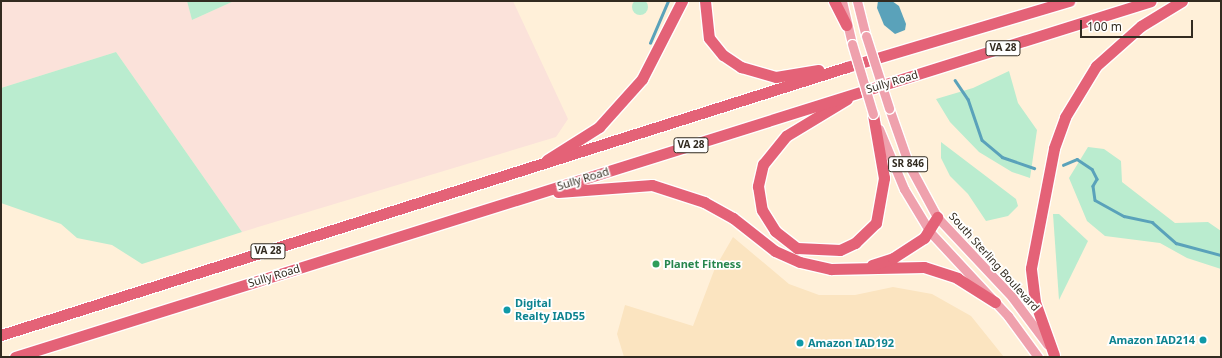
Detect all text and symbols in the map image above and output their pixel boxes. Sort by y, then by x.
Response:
scale bar [1082,12,1195,38]
text: 100 m [1087,18,1122,35]
road number: VA 28 [985,40,1021,56]
street label: Sully Road [865,68,919,96]
road number: VA 28 [673,137,709,153]
road number: SR 846 [888,156,928,172]
street label: Sully Road [556,165,610,193]
street label: South Sterling Boulevard [946,210,1042,314]
road number: VA 28 [250,243,286,259]
place label: Planet Fitness [664,257,741,271]
marker: Planet Fitness [651,259,661,269]
street label: Sully Road [247,262,301,290]
place label: Digital Realty IAD55 [515,297,585,323]
marker: Digital Realty IAD55 [502,305,512,315]
place label: Amazon IAD214 [1109,333,1195,347]
marker: Amazon IAD214 [1198,335,1208,345]
place label: Amazon IAD192 [808,336,894,350]
marker: Amazon IAD192 [795,338,805,348]

